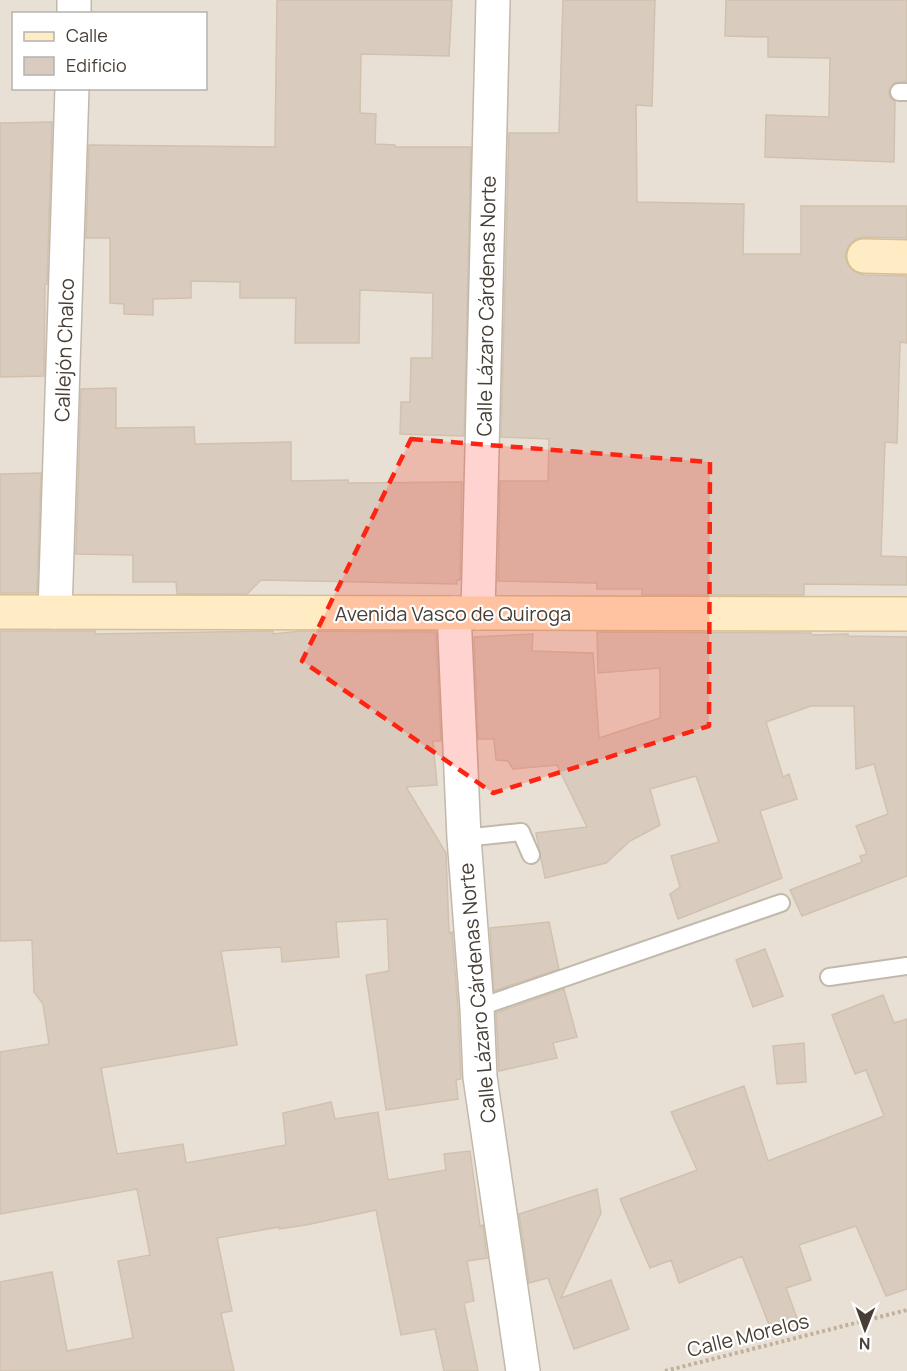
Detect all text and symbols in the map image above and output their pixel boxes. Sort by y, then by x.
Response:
legend [12,12,207,90]
text: Calle [66,23,108,47]
text: Edificio [66,53,127,77]
street label: Calle Lázaro Cárdenas Norte [470,175,502,437]
street label: Callejón Chalco [48,278,80,422]
street label: Avenida Vasco de Quiroga [335,600,571,627]
street label: Calle Lázaro Cárdenas Norte [452,862,502,1124]
north arrow [835,1299,895,1359]
street label: Calle Morelos [684,1307,812,1363]
text: N [859,1333,871,1355]

